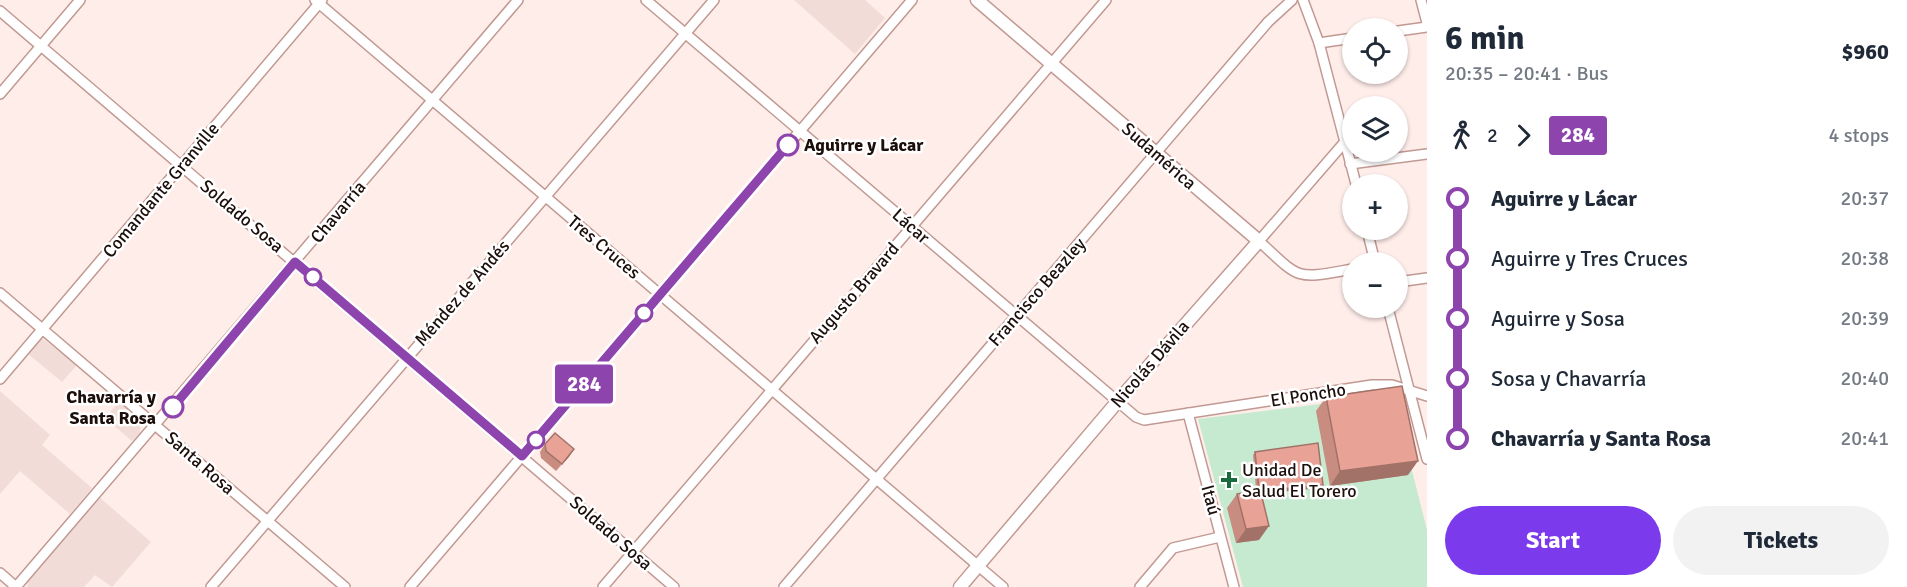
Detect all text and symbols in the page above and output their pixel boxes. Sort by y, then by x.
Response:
map controls [1342,18,1408,318]
button: locate [1342,18,1408,84]
text: 6 min [1445,18,1525,59]
text: $960 [1841,38,1889,65]
text: 20:35 – 20:41 · Bus [1445,61,1608,86]
button: layers [1342,96,1408,162]
street label: Comandante Granville [98,118,224,262]
street label: Sudamérica [1117,118,1201,194]
icon: walk [1445,119,1478,152]
icon: forward [1507,119,1540,152]
text: 284 [1561,122,1595,148]
text: 2 [1487,123,1498,148]
text: 4 stops [1828,123,1889,148]
marker: Aguirre y Lácar [777,134,799,156]
place label: Aguirre y Lácar [804,134,924,156]
button: + [1342,174,1408,240]
street label: Soldado Sosa [196,175,288,257]
street label: Chavarría [306,176,370,248]
text: Aguirre y Lácar [1491,185,1637,212]
text: 20:37 [1840,186,1889,211]
street label: Lácar [888,204,935,248]
street label: Tres Cruces [563,210,645,284]
street label: Francisco Beazley [984,233,1091,351]
street label: Méndez de Andés [410,235,514,351]
street label: Augusto Bravard [804,238,904,348]
text: Aguirre y Tres Cruces [1491,245,1688,272]
text: 20:38 [1840,246,1889,271]
button: − [1342,252,1408,318]
unlabelled marker [304,268,322,286]
unlabelled marker [635,304,653,322]
text: Aguirre y Sosa [1491,305,1625,332]
text: 20:39 [1840,306,1889,331]
street label: Nicolás Dávila [1106,316,1194,412]
line badge: 284 [550,364,618,404]
text: Sosa y Chavarría [1491,365,1646,392]
text: 20:40 [1840,366,1889,391]
text: 284 [567,371,601,397]
street label: El Poncho [1269,378,1347,412]
place label: Chavarría y Santa Rosa [66,386,156,429]
marker: Chavarría y Santa Rosa [162,396,184,418]
text: Chavarría y Santa Rosa [1491,425,1711,452]
text: 20:41 [1840,426,1889,451]
street label: Santa Rosa [161,427,239,499]
unlabelled marker [527,431,545,449]
place label: Unidad De Salud El Torero [1242,459,1357,502]
marker: Unidad De Salud El Torero [1220,471,1238,489]
street label: Itaú [1196,482,1226,518]
street label: Soldado Sosa [565,491,657,575]
button: Start [1445,506,1661,575]
button: Tickets [1673,506,1889,575]

